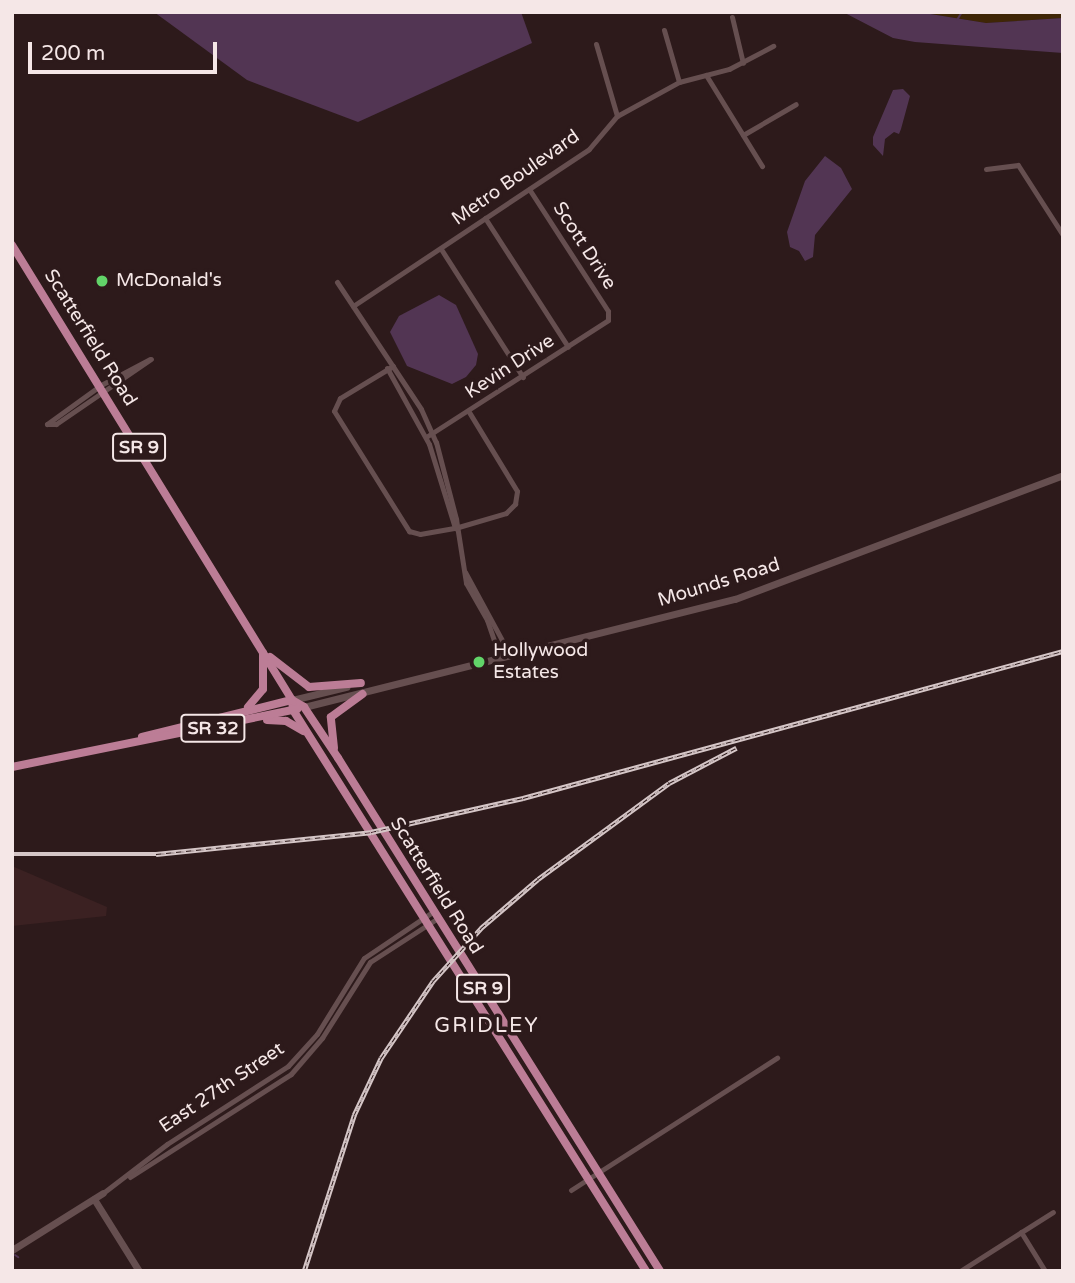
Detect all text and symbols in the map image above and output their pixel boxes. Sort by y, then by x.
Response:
scale bar [32,28,220,72]
text: 200 m [41,41,105,66]
street label: Metro Boulevard [448,125,584,231]
street label: Scott Drive [547,198,621,294]
street label: Scatterfield Road [39,265,141,411]
place label: McDonald's [116,270,222,292]
marker: McDonald's [94,273,110,289]
street label: Kevin Drive [461,330,559,404]
road number: SR 9 [111,432,167,462]
street label: Mounds Road [655,554,783,612]
place label: Hollywood Estates [493,640,588,684]
marker: Hollywood Estates [471,654,487,670]
road number: SR 32 [180,714,246,742]
street label: Scatterfield Road [385,813,487,959]
road number: SR 9 [455,973,511,1002]
district label: GRIDLEY [435,1013,539,1039]
street label: East 27th Street [155,1038,289,1138]

